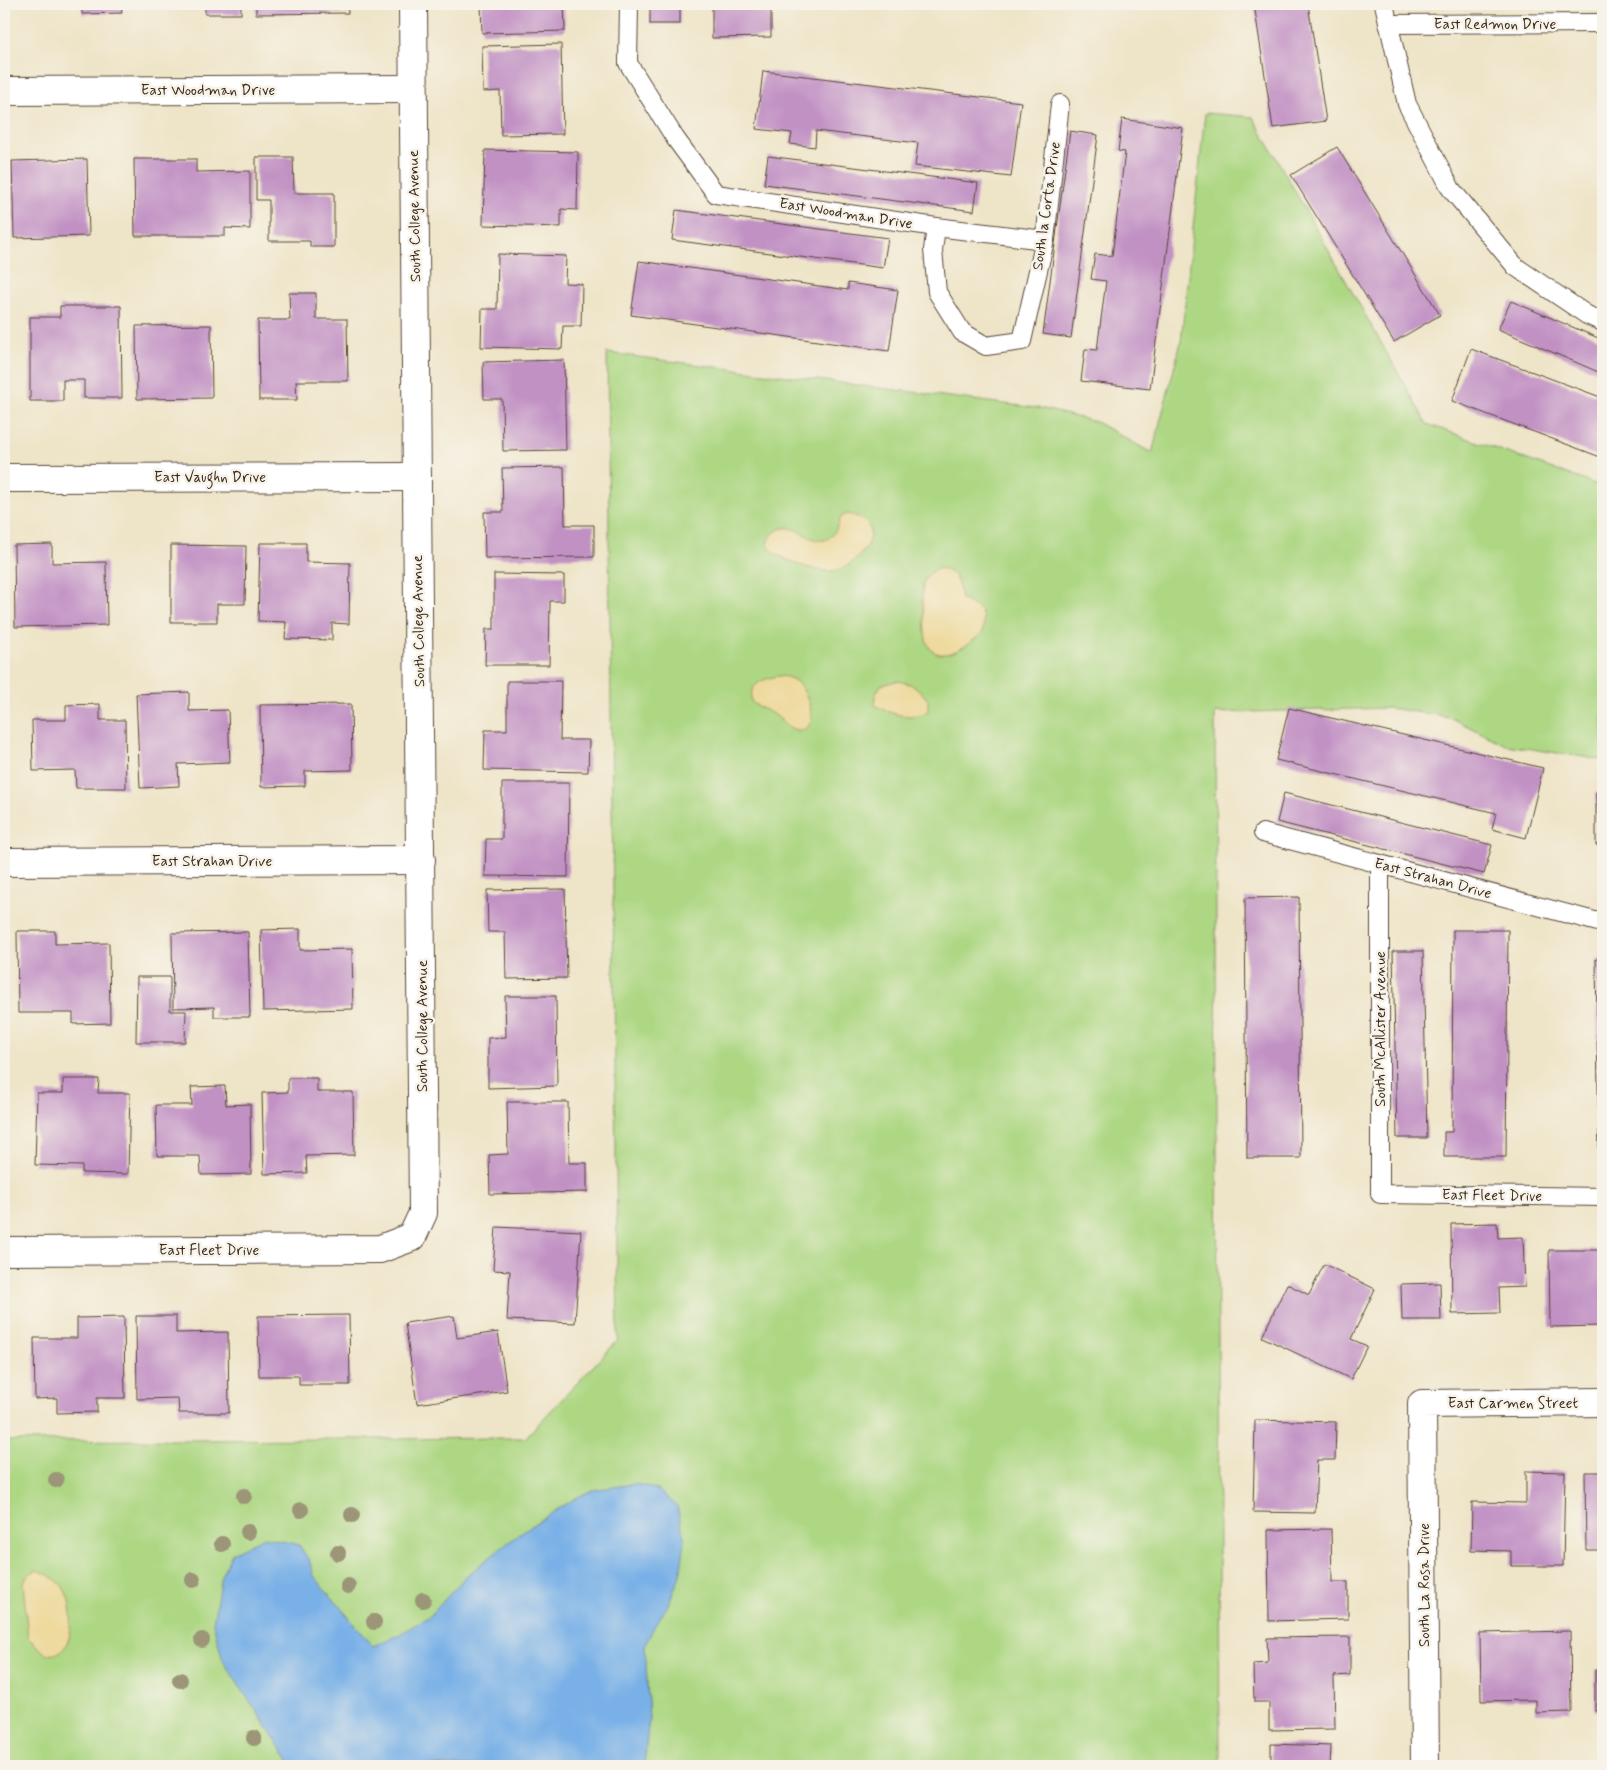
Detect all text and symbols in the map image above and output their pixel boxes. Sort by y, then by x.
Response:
street label: East Redmon Drive [1434,15,1556,35]
street label: East Woodman Drive [141,81,276,101]
street label: South la Corta Drive [1028,140,1066,272]
street label: South College Avenue [404,150,426,282]
street label: East Woodman Drive [778,194,914,234]
street label: East Vaughn Drive [154,468,266,489]
street label: South College Avenue [408,555,430,687]
street label: East Strahan Drive [152,852,273,872]
street label: East Strahan Drive [1372,854,1494,904]
street label: South McAllister Avenue [1371,951,1391,1107]
street label: South College Avenue [413,960,433,1092]
street label: East Fleet Drive [1442,1185,1543,1207]
street label: East Fleet Drive [159,1241,259,1261]
street label: East Carmen Street [1448,1394,1579,1414]
street label: South La Rosa Drive [1415,1523,1435,1647]

